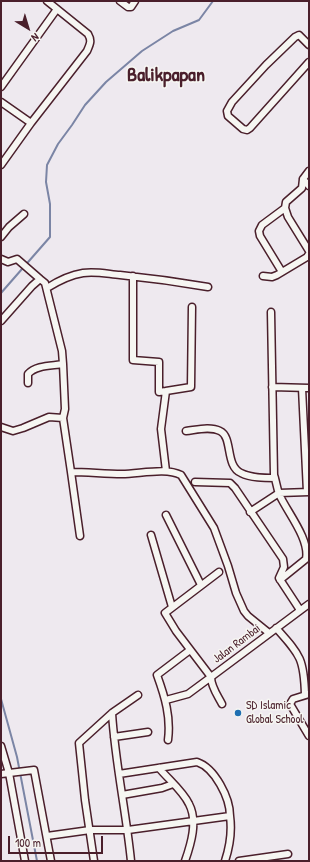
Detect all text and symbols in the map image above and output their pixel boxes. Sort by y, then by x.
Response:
north arrow [8,8,48,48]
text: N [29,30,42,45]
district label: Balikpapan [127,64,205,88]
street label: Jalan Rambai [210,621,264,667]
place label: SD Islamic Global School [246,699,303,727]
marker: SD Islamic Global School [233,708,243,718]
scale bar [10,828,105,854]
text: 100 m [15,834,41,851]

